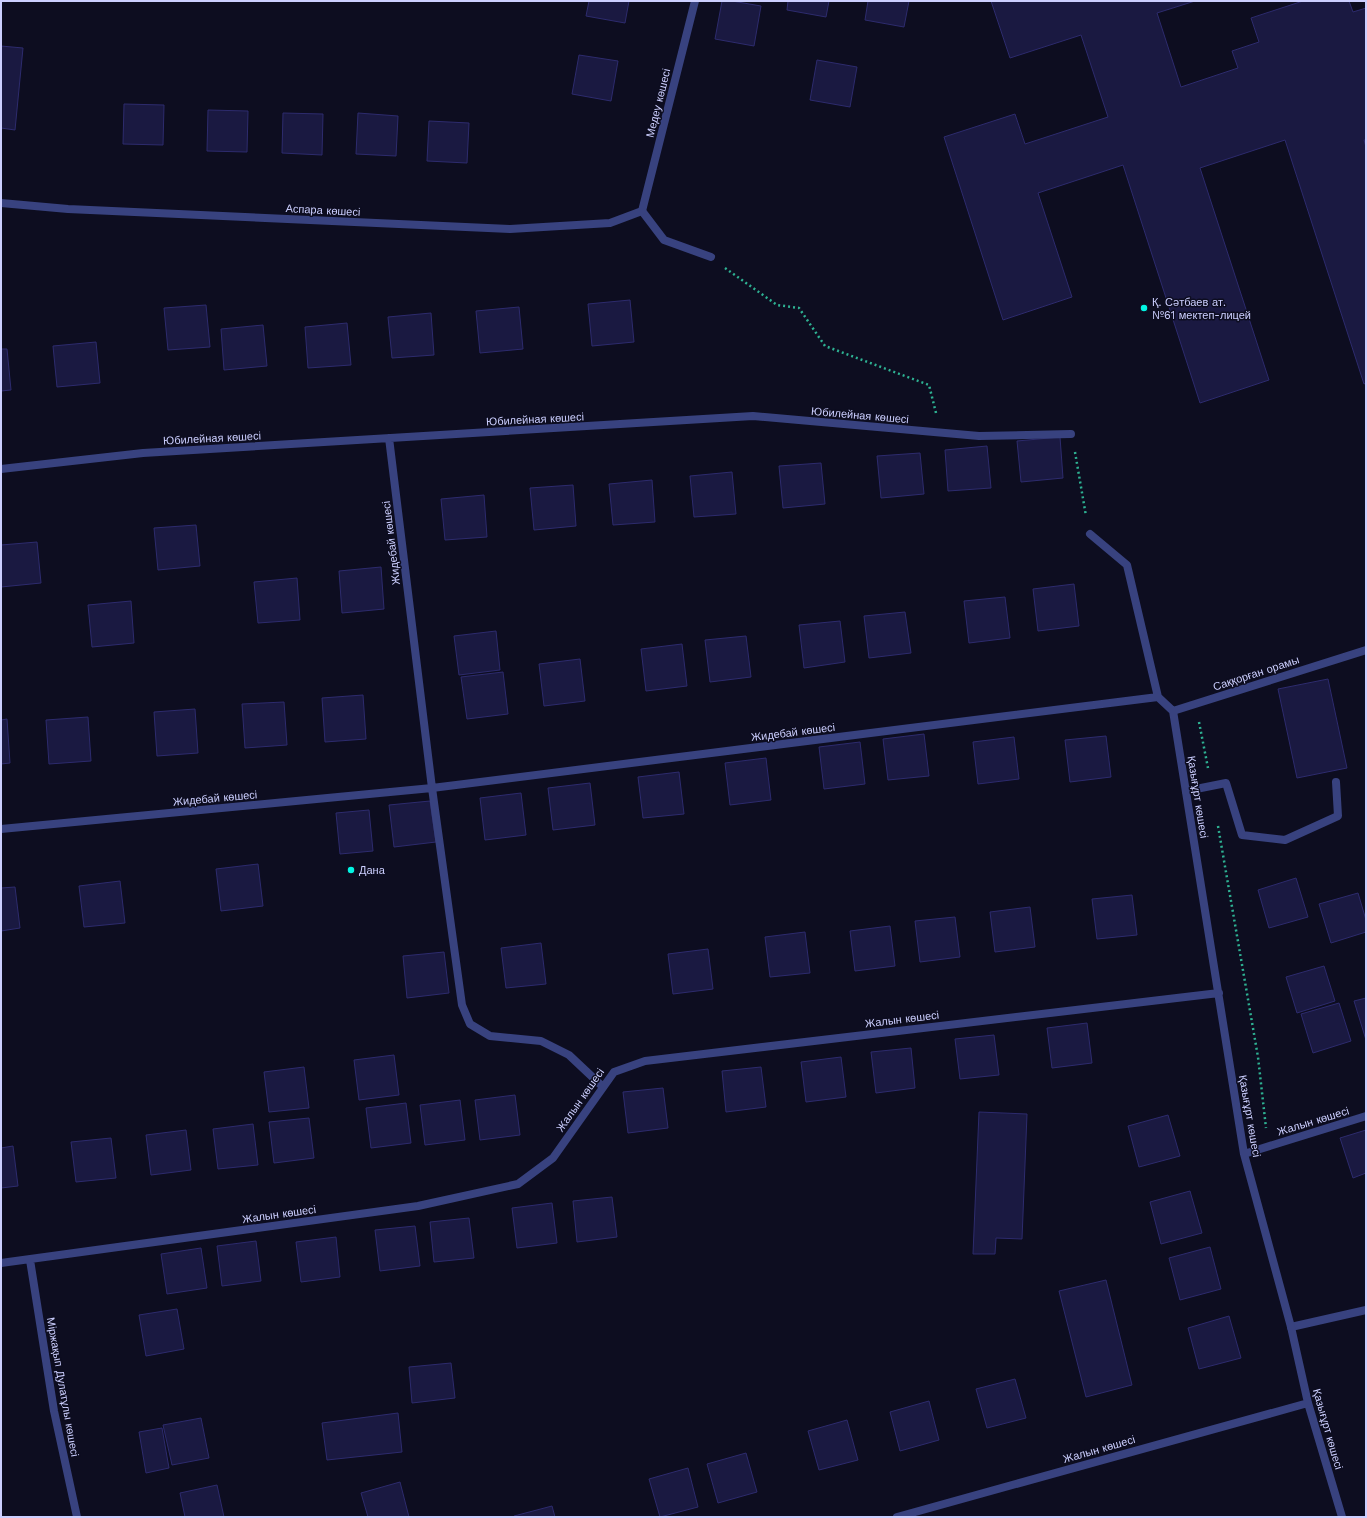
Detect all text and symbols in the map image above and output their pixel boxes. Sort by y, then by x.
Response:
street label: Медеу көшесі [644,67,673,139]
street label: Аспара көшесі [285,202,361,219]
place label: Қ. Сәтбаев ат. №61 мектеп-лицей [1152,296,1251,322]
marker: Қ. Сәтбаев ат. №61 мектеп-лицей [1139,303,1149,313]
street label: Юбилейная көшесі [811,405,909,426]
street label: Юбилейная көшесі [486,410,584,429]
street label: Юбилейная көшесі [163,429,261,448]
street label: Жидебай көшесі [380,500,403,586]
street label: Саққорған орамы [1211,653,1301,694]
street label: Жидебай көшесі [750,721,836,744]
street label: Қазығұрт көшесі [1185,755,1210,839]
street label: Жидебай көшесі [172,788,258,809]
place label: Дана [359,864,386,877]
marker: Дана [346,865,356,875]
street label: Жалын көшесі [864,1009,940,1030]
street label: Жалын көшесі [554,1066,607,1134]
street label: Қазығұрт көшесі [1236,1074,1263,1158]
street label: Жалын көшесі [1276,1104,1351,1139]
street label: Жалын көшесі [241,1203,317,1226]
street label: Міржақып Дулатұлы көшесі [44,1316,81,1458]
street label: Қазығұрт көшесі [1310,1387,1345,1471]
street label: Жалын көшесі [1062,1433,1137,1466]

